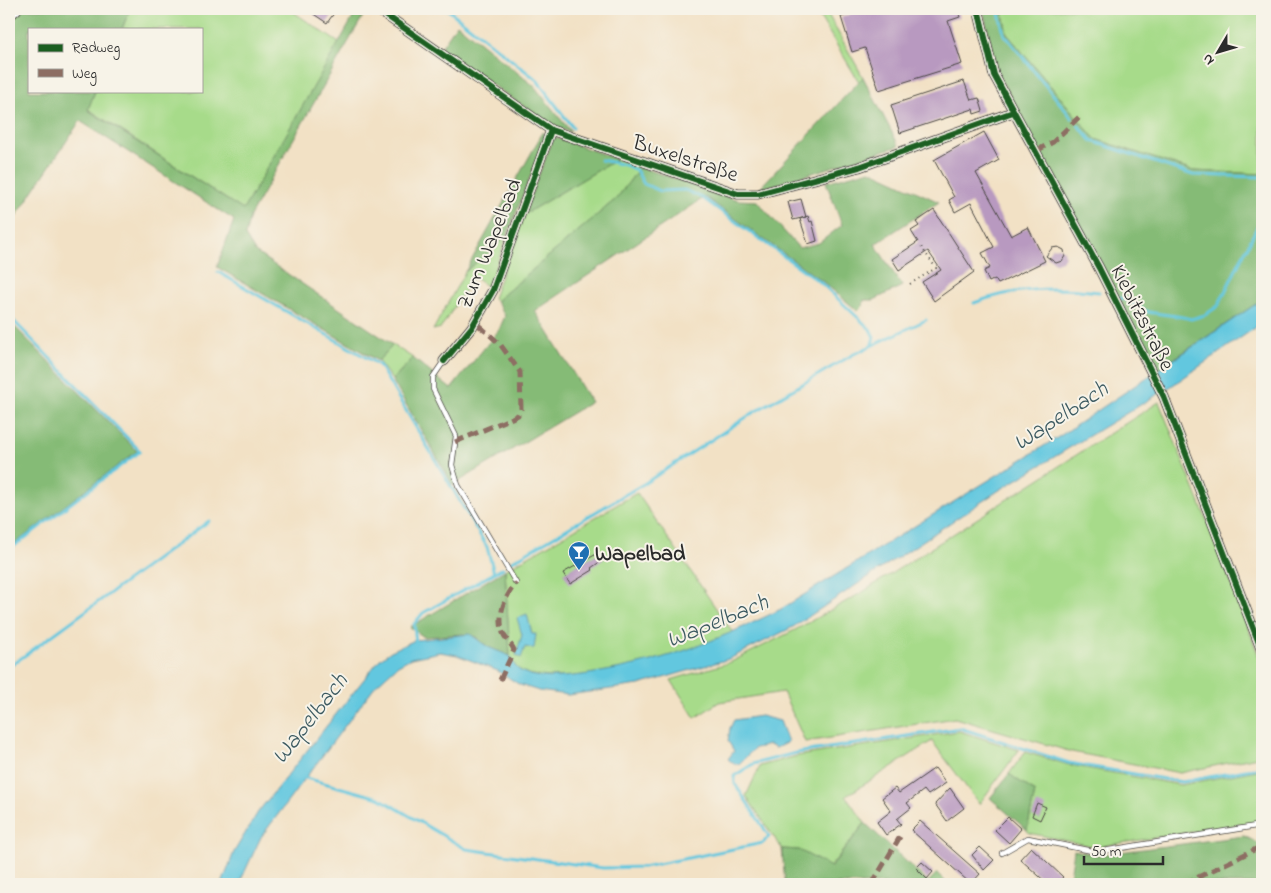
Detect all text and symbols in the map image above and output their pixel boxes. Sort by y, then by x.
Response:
legend [28,28,202,92]
north arrow [1194,28,1244,78]
text: Radweg [72,37,120,60]
text: N [1198,49,1220,69]
text: Weg [72,63,97,86]
street label: Buxelstraße [627,127,742,192]
street label: Zum Wapelbad [450,174,531,314]
street label: Kiebitzstraße [1101,260,1182,377]
water label: Wapelbach [1007,373,1116,461]
place label: Wapelbad [595,539,686,571]
bar icon: Wapelbad [567,540,591,571]
water label: Wapelbach [662,586,775,659]
water label: Wapelbach [264,666,358,773]
scale bar [1084,833,1162,865]
text: 50 m [1091,841,1122,863]

